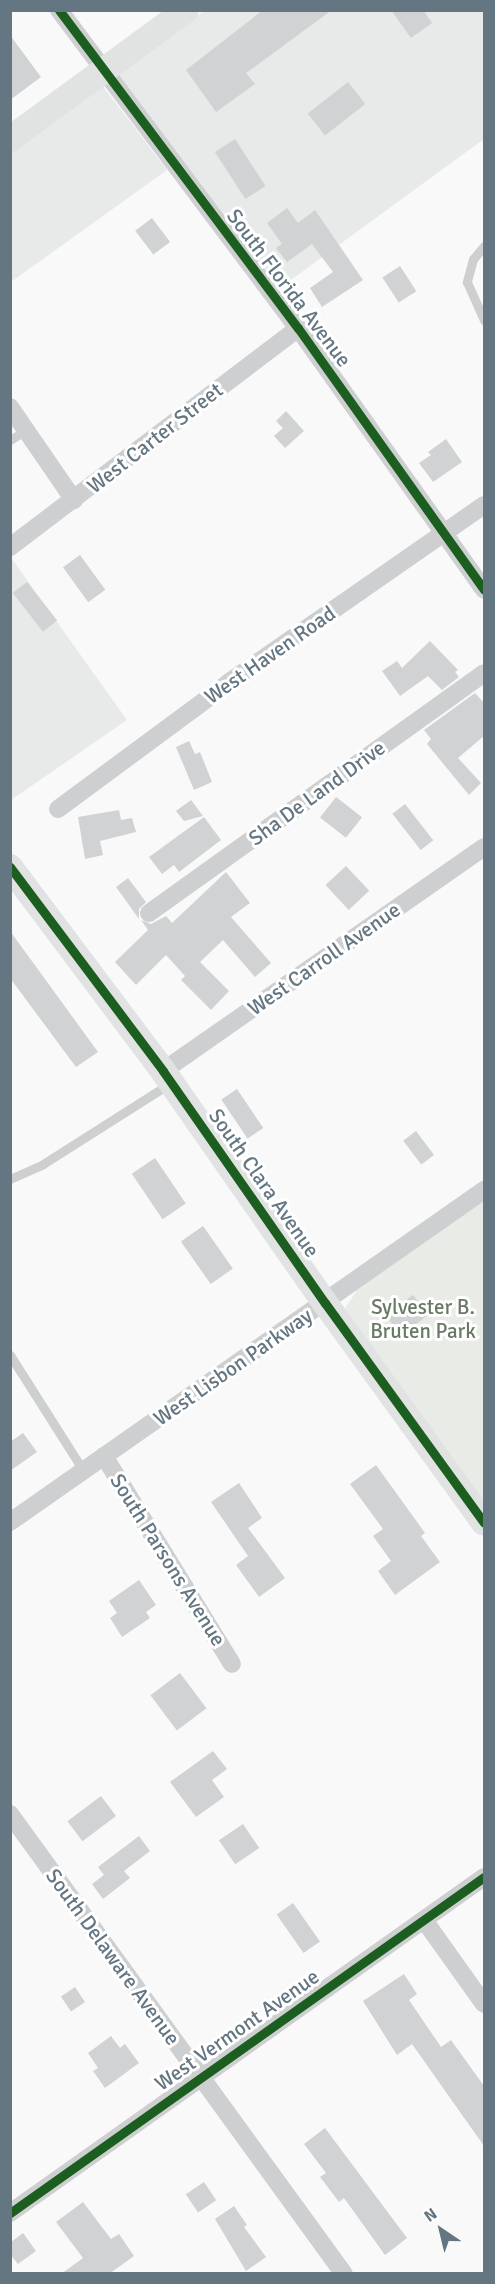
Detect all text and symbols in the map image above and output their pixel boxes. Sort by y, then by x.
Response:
street label: South Florida Avenue [221,204,357,372]
street label: West Carter Street [82,377,228,499]
street label: West Haven Road [200,601,340,709]
street label: Sha De Land Drive [244,735,390,851]
street label: West Carroll Avenue [243,897,405,1021]
street label: South Clara Avenue [203,1104,325,1262]
park label: Sylvester B. Bruten Park [370,1294,476,1344]
street label: West Lisbon Parkway [149,1303,317,1431]
street label: South Parsons Avenue [105,1469,231,1651]
street label: South Delaware Avenue [41,1864,185,2050]
street label: West Vermont Avenue [150,1964,324,2096]
north arrow [411,2200,471,2260]
text: N [420,2204,441,2227]

